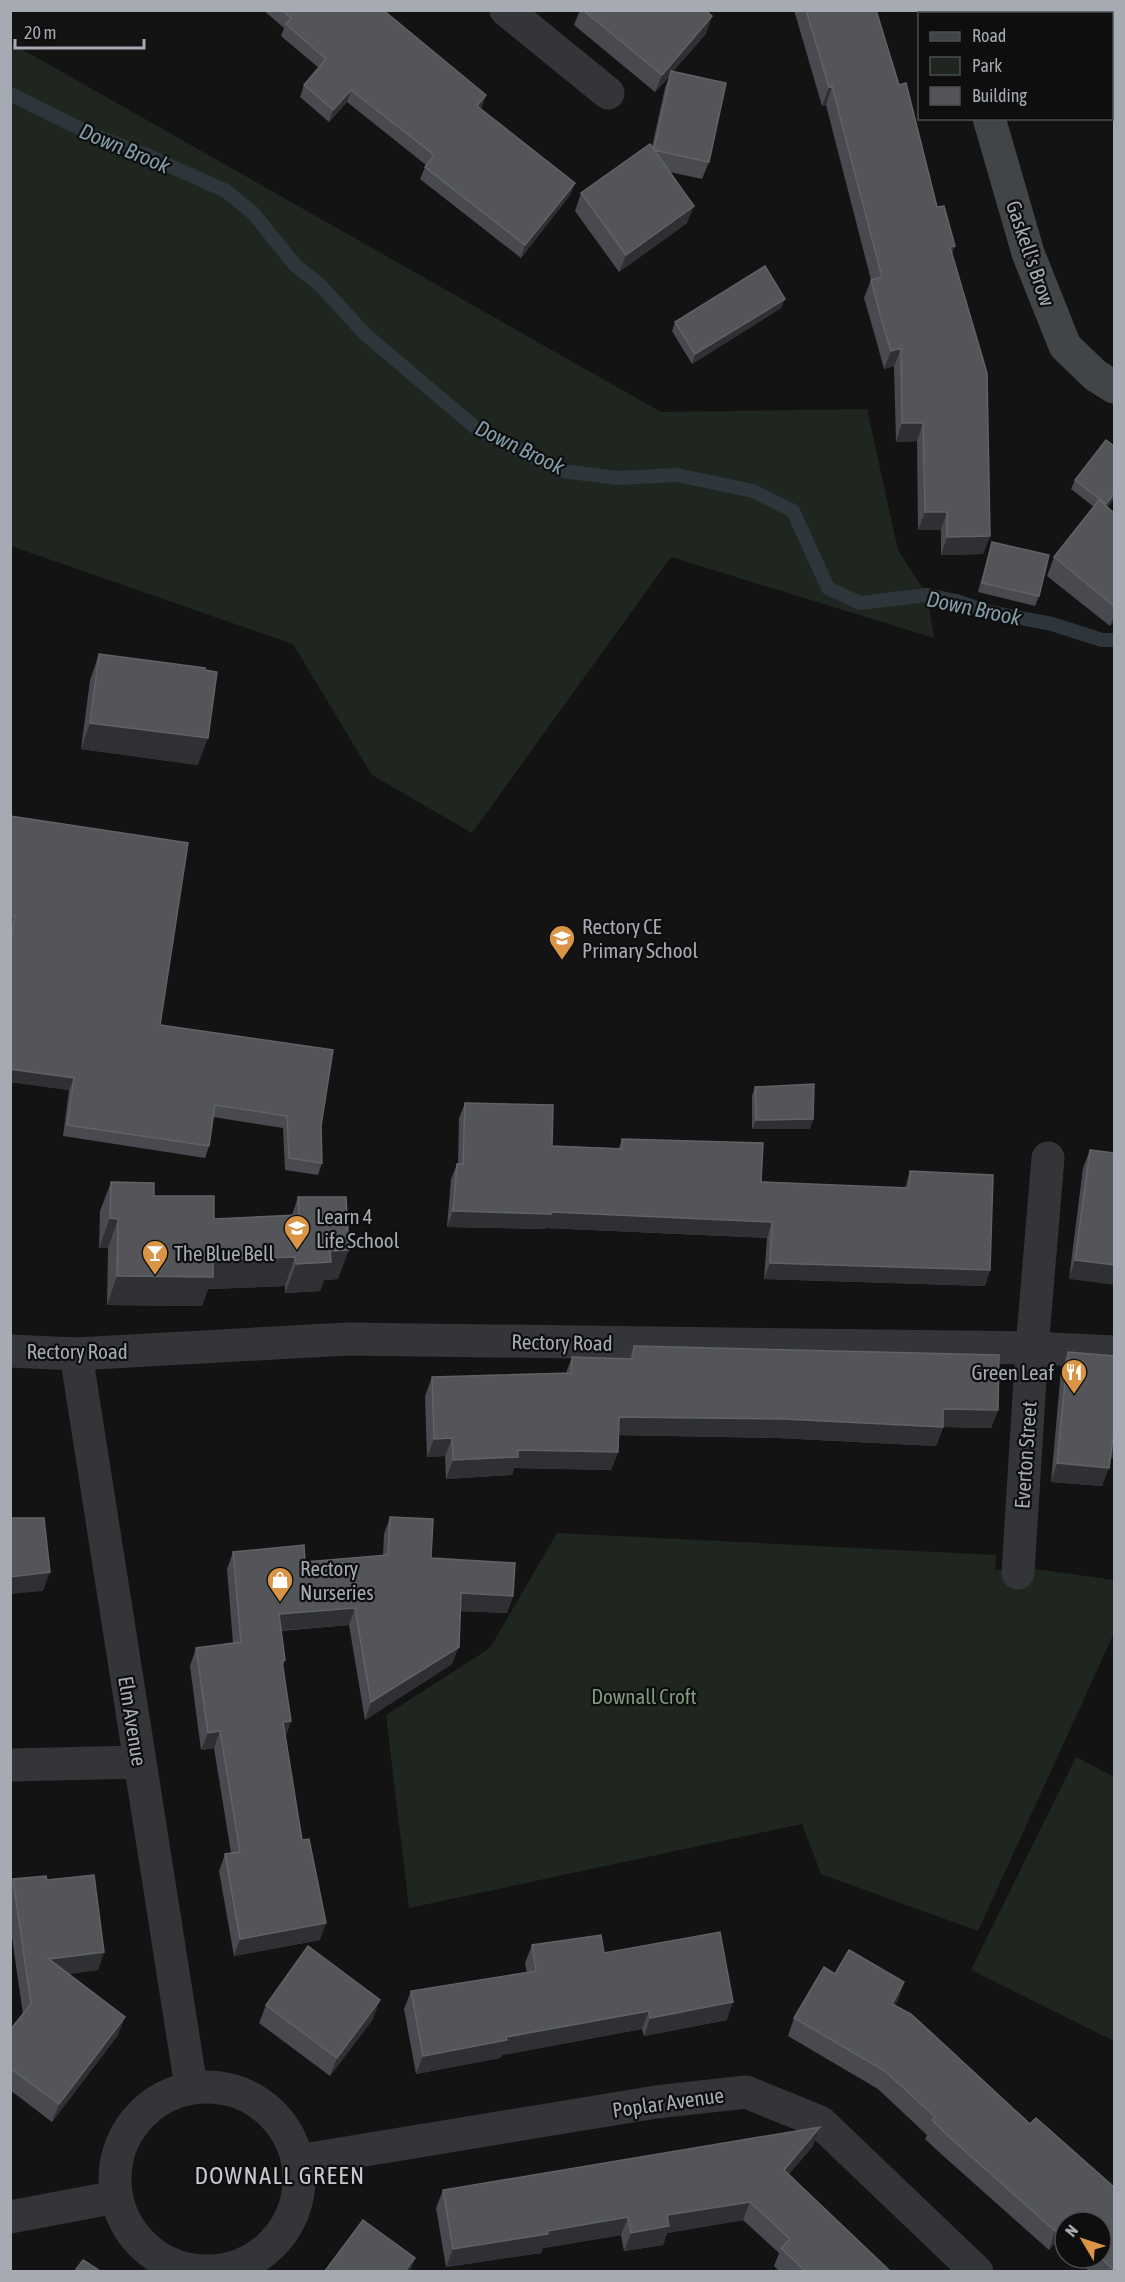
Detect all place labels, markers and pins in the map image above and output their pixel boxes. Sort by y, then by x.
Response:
place label: Rectory CE Primary School [582,914,698,962]
school or university icon: Rectory CE Primary School [547,923,577,961]
place label: Learn 4 Life School [316,1204,400,1252]
school or university icon: Learn 4 Life School [282,1213,312,1251]
bar icon: The Blue Bell [140,1238,170,1276]
place label: The Blue Bell [174,1241,275,1265]
restaurant icon: Green Leaf [1059,1357,1089,1395]
place label: Green Leaf [971,1360,1054,1384]
place label: Rectory Nurseries [300,1556,374,1604]
shop icon: Rectory Nurseries [265,1565,295,1603]

